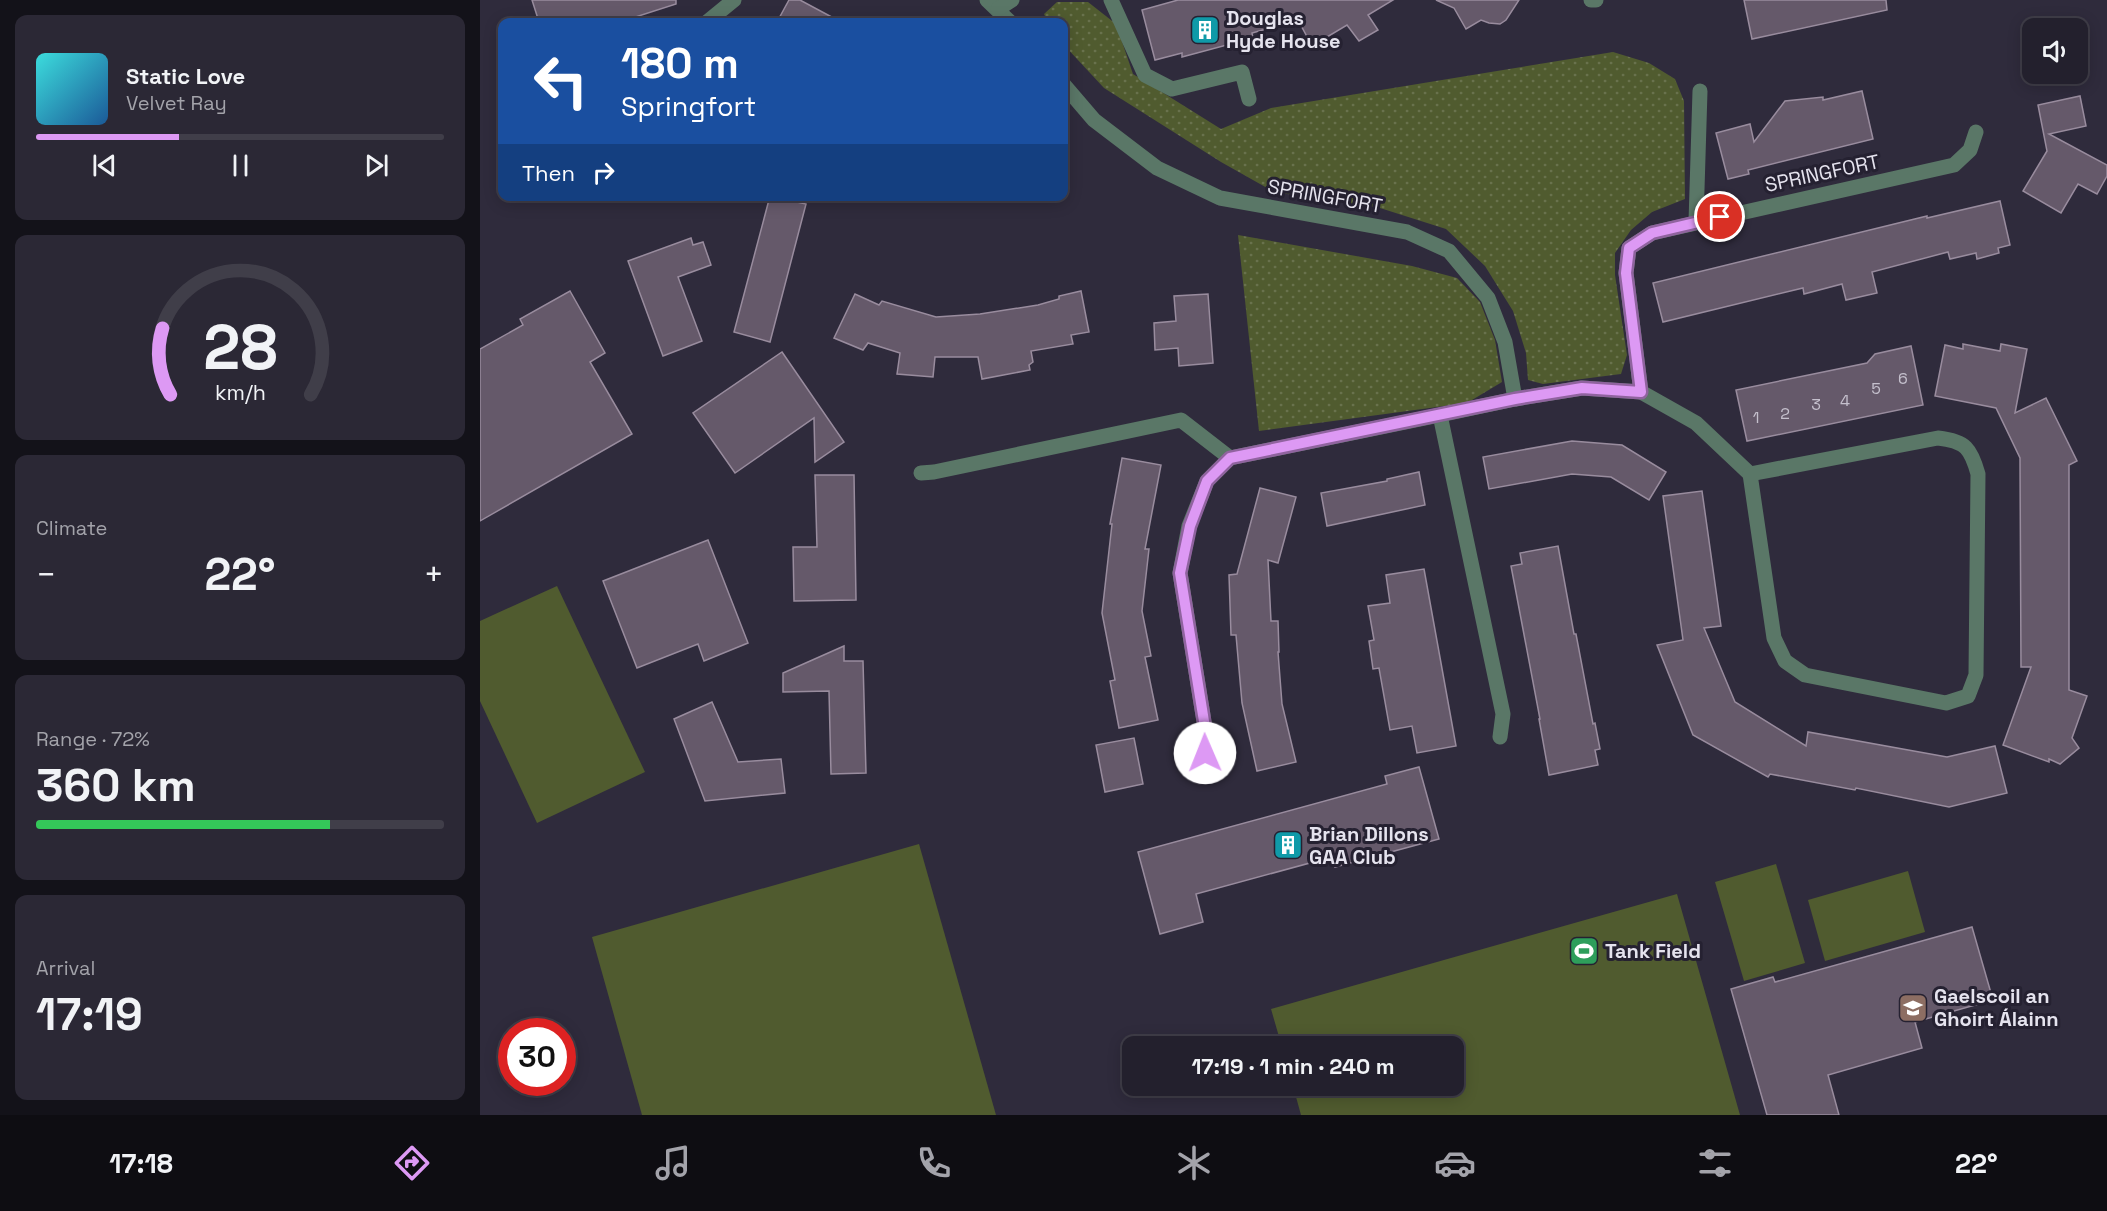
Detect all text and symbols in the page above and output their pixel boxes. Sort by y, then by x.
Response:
place label: Douglas Hyde House [1226,5,1341,54]
building icon: Douglas Hyde House [1189,14,1221,46]
map controls [2022,18,2088,84]
button: sound [2022,18,2088,84]
text: 180 m [621,37,739,90]
icon: left [522,42,600,120]
text: Static Love [126,62,245,90]
text: Springfort [621,89,756,124]
text: Velvet Ray [126,90,227,116]
street label: SPRINGFORT [1762,148,1882,198]
icon: previous [88,149,121,182]
icon: pause [224,149,257,182]
icon: next [360,149,393,182]
icon: right [587,156,620,189]
text: Then [522,159,575,187]
street label: SPRINGFORT [1265,173,1385,219]
pin [1694,191,1745,242]
icon: arrive [1703,200,1736,233]
text: 28 [203,308,277,387]
house number: 6 [1898,368,1908,389]
house number: 5 [1871,378,1881,399]
text: km/h [214,379,266,406]
house number: 4 [1840,390,1850,411]
house number: 3 [1811,394,1821,415]
house number: 2 [1780,403,1790,424]
house number: 1 [1753,407,1759,428]
text: Climate [36,515,107,541]
text: 22° [204,546,276,603]
text: − [36,554,56,596]
text: + [424,554,444,596]
position arrow [1173,721,1237,785]
text: Range · 72% [36,726,150,752]
text: 360 km [36,757,196,814]
place label: Brian Dillons GAA Club [1309,821,1429,870]
building icon: Brian Dillons GAA Club [1272,829,1304,861]
sports icon: Tank Field [1568,935,1600,967]
place label: Tank Field [1605,938,1701,964]
text: Arrival [36,955,95,981]
place label: Gaelscoil an Ghoirt Álainn [1934,983,2059,1032]
text: 17:19 [36,986,143,1043]
school or university icon: Gaelscoil an Ghoirt Álainn [1897,992,1929,1024]
speed limit sign: 30 [498,1018,576,1096]
text: 17:19 · 1 min · 240 m [1191,1052,1395,1080]
icon: directions [391,1142,433,1184]
icon: music [652,1142,694,1184]
icon: phone [913,1142,955,1184]
icon: climate [1173,1142,1215,1184]
icon: car [1434,1142,1476,1184]
icon: filters [1694,1142,1736,1184]
text: 17:18 [109,1146,173,1181]
text: 22° [1955,1146,1998,1181]

